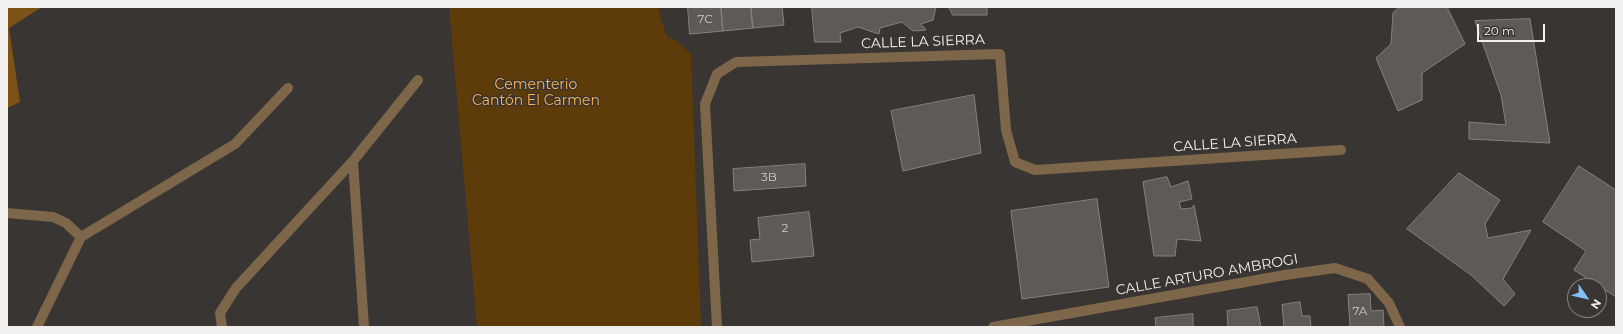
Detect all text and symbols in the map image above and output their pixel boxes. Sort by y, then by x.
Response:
house number: 7C [697,12,713,26]
scale bar [1479,16,1547,42]
text: 20 m [1484,23,1515,38]
street label: CALLE LA SIERRA [861,31,985,53]
park label: Cementerio Cantón El Carmen [472,77,600,110]
street label: CALLE LA SIERRA [1173,130,1297,156]
house number: 3B [761,170,777,184]
house number: 2 [782,221,788,235]
street label: CALLE ARTURO AMBROGI [1115,251,1299,299]
north arrow [1567,278,1607,318]
text: N [1588,297,1604,312]
house number: 7A [1353,304,1367,318]

